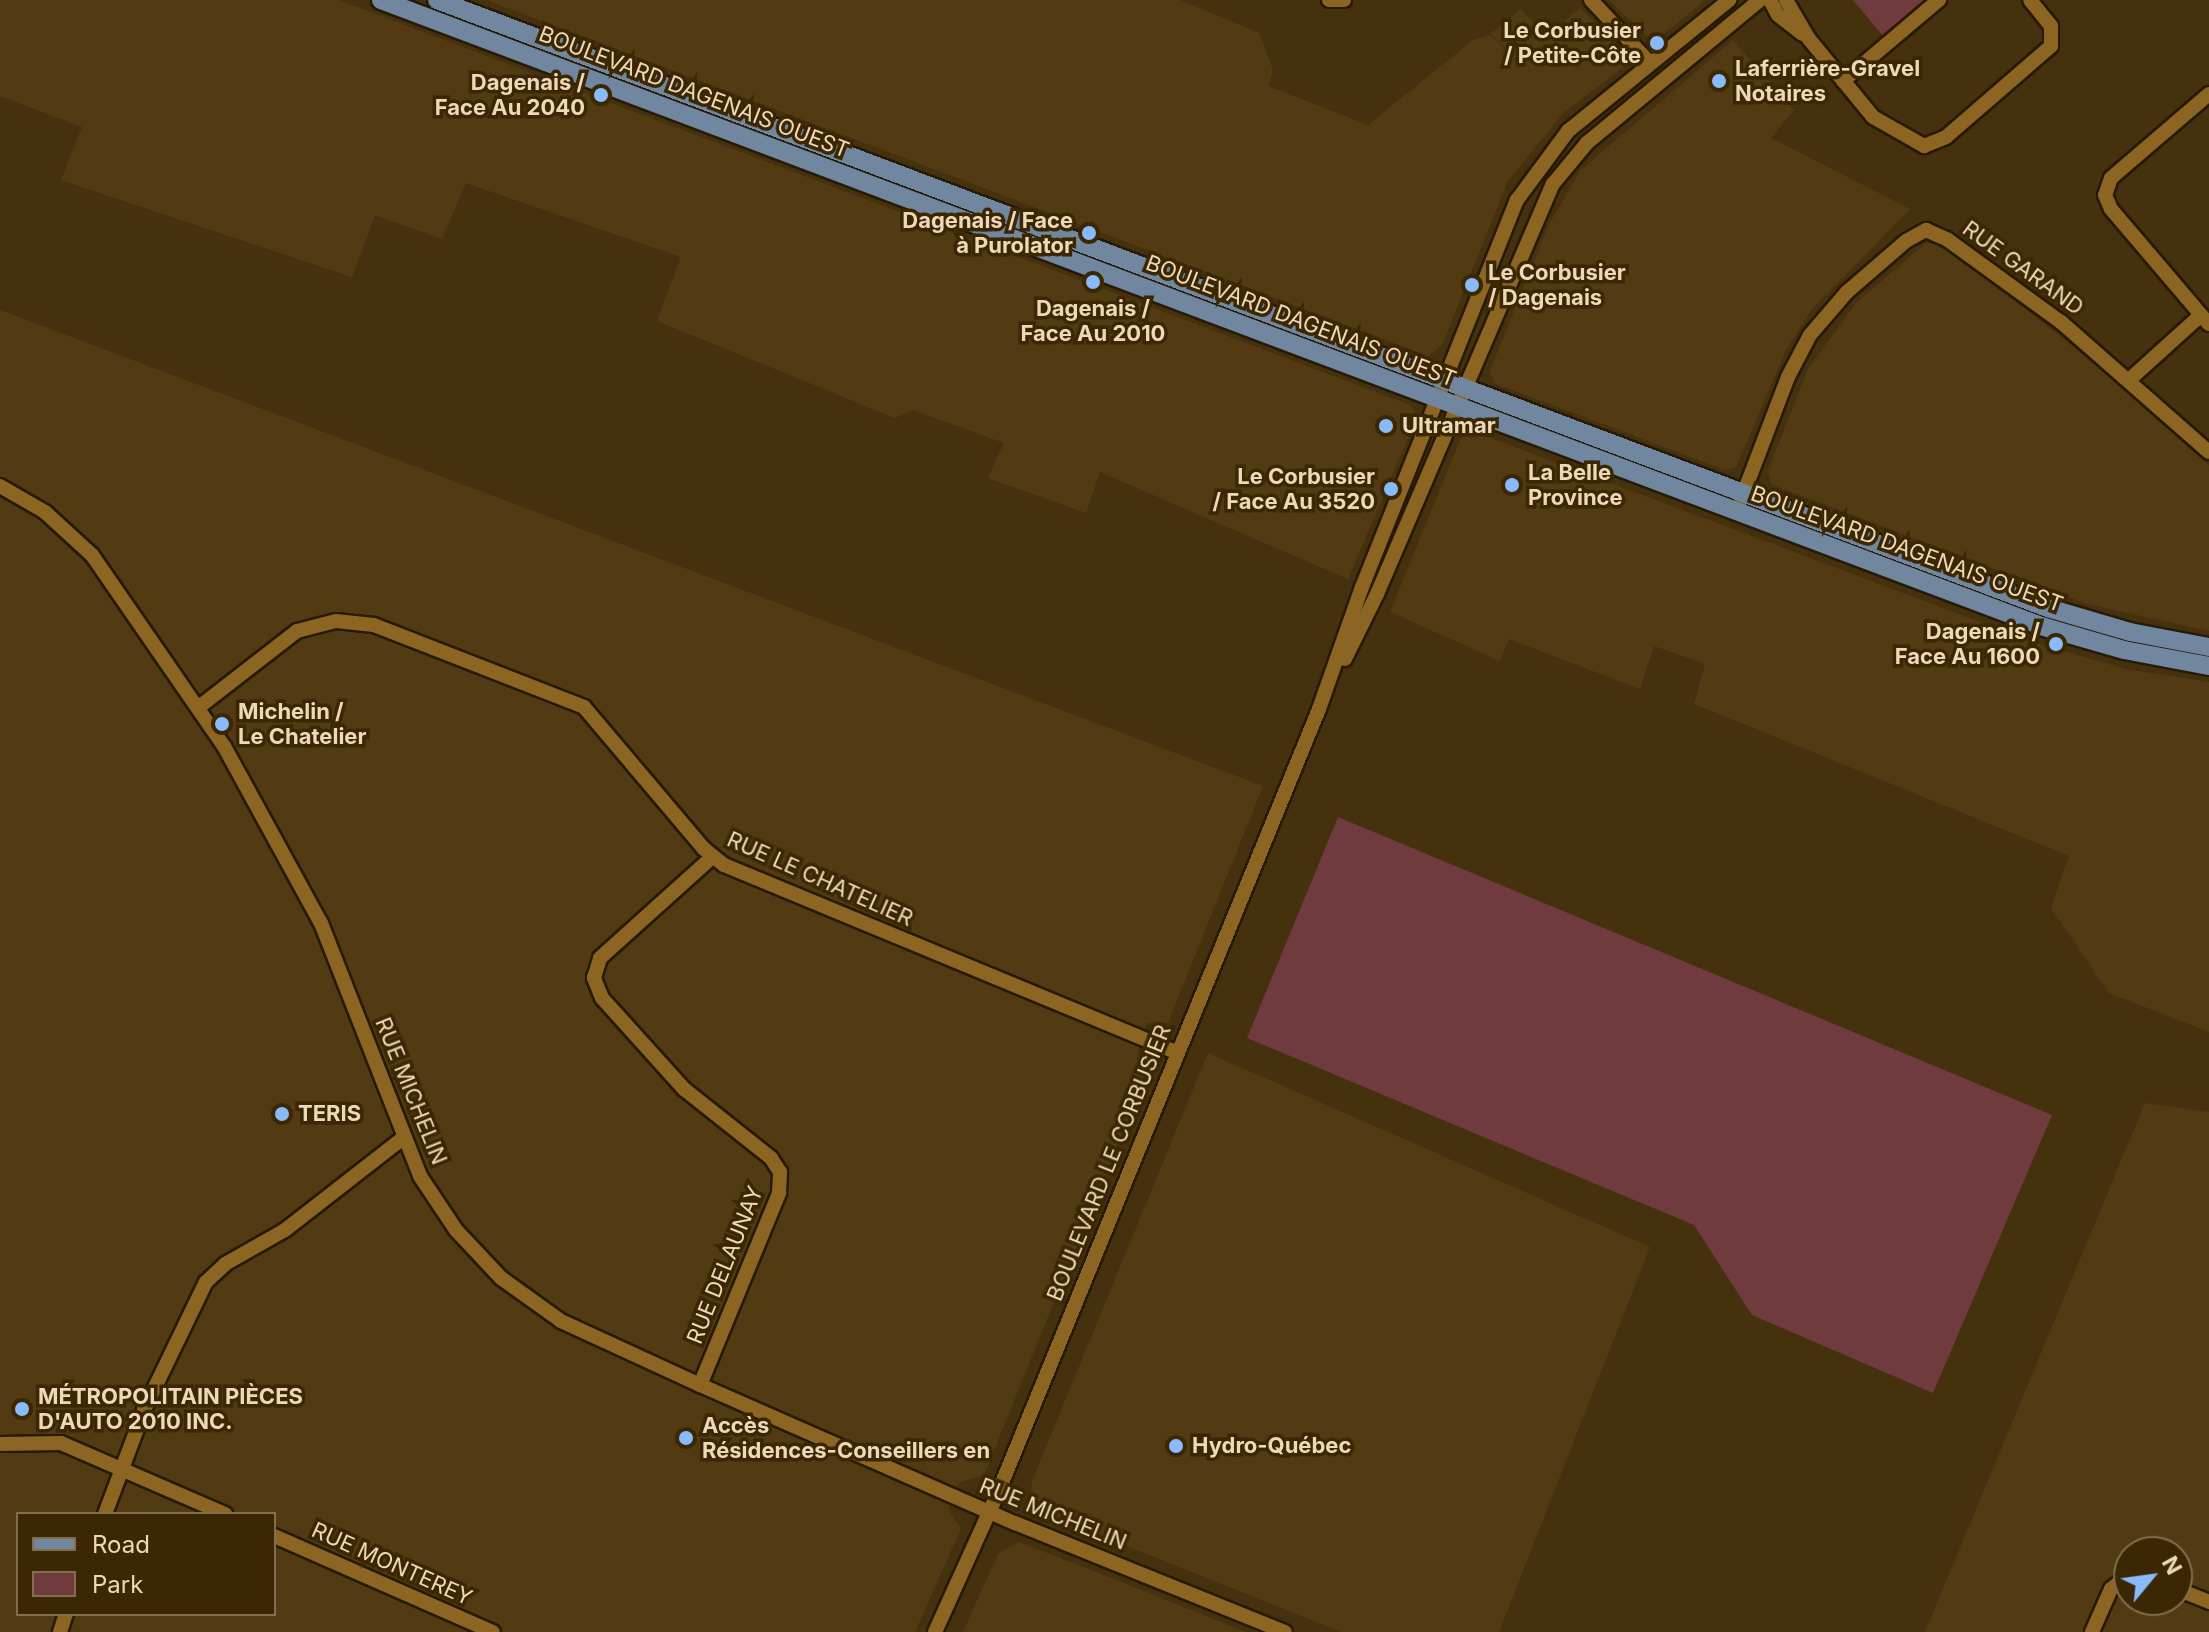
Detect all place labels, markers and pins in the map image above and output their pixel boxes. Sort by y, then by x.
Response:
place label: Le Corbusier / Petite-Côte [1503,17,1641,68]
marker: Le Corbusier / Petite-Côte [1648,34,1666,52]
place label: Laferrière-Gravel Notaires [1735,55,1920,106]
place label: Dagenais / Face Au 2040 [435,69,585,120]
marker: Laferrière-Gravel Notaires [1710,72,1728,90]
marker: Dagenais / Face Au 2040 [592,86,610,104]
place label: Dagenais / Face à Purolator [902,207,1073,258]
marker: Dagenais / Face à Purolator [1080,224,1098,242]
place label: Le Corbusier / Dagenais [1488,259,1626,310]
marker: Dagenais / Face Au 2010 [1084,273,1102,291]
marker: Le Corbusier / Dagenais [1463,276,1481,294]
place label: Dagenais / Face Au 2010 [1021,295,1165,346]
place label: Ultramar [1402,413,1496,439]
marker: Ultramar [1377,417,1395,435]
place label: La Belle Province [1528,459,1623,510]
place label: Le Corbusier / Face Au 3520 [1212,463,1375,514]
marker: La Belle Province [1503,476,1521,494]
marker: Le Corbusier / Face Au 3520 [1382,480,1400,498]
place label: Dagenais / Face Au 1600 [1895,618,2040,670]
marker: Dagenais / Face Au 1600 [2047,635,2065,653]
place label: Michelin / Le Chatelier [238,698,366,750]
marker: Michelin / Le Chatelier [213,715,231,733]
place label: TERIS [298,1101,361,1127]
marker: TERIS [273,1105,291,1123]
place label: MÉTROPOLITAIN PIÈCES D'AUTO 2010 INC. [38,1383,303,1434]
marker: MÉTROPOLITAIN PIÈCES D'AUTO 2010 INC. [13,1400,31,1418]
place label: Accès Résidences-Conseillers en [702,1412,990,1464]
marker: Accès Résidences-Conseillers en [677,1429,695,1447]
place label: Hydro-Québec [1192,1433,1351,1459]
marker: Hydro-Québec [1167,1437,1185,1455]

